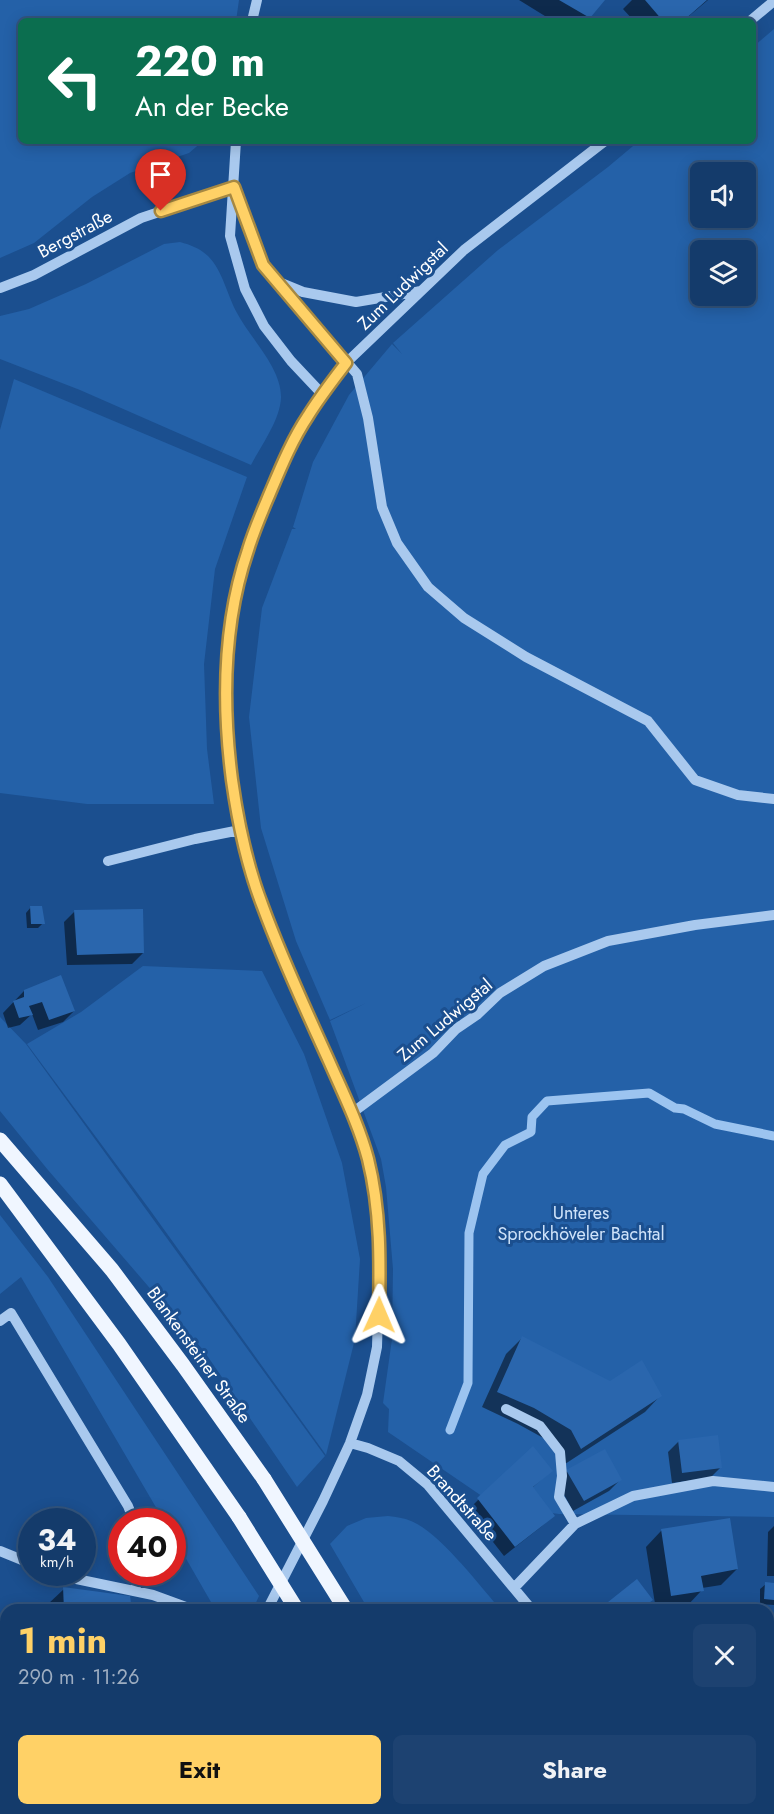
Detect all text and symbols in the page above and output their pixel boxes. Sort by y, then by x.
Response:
text: 220 m [135,31,265,92]
icon: left [36,42,114,120]
text: An der Becke [135,87,289,126]
pin [135,149,186,211]
icon: arrive [144,158,177,191]
map controls [690,162,756,306]
button: sound [690,162,756,228]
street label: Bergstraße [33,203,117,265]
street label: Zum Ludwigstal [352,236,454,336]
button: layers [690,240,756,306]
street label: Zum Ludwigstal [392,972,498,1068]
park label: Unteres Sprockhöveler Bachtal [497,1200,665,1247]
street label: Blankensteiner Straße [141,1281,257,1429]
position arrow [347,1283,411,1347]
street label: Brandtstraße [421,1459,503,1547]
speed limit sign: 40 [108,1508,186,1586]
text: 34 [37,1518,77,1561]
text: km/h [40,1551,74,1573]
text: 1 min [18,1614,107,1666]
button: close [693,1624,756,1687]
text: 290 m · 11:26 [18,1663,139,1692]
button: Exit [18,1735,381,1804]
button: Share [393,1735,756,1804]

